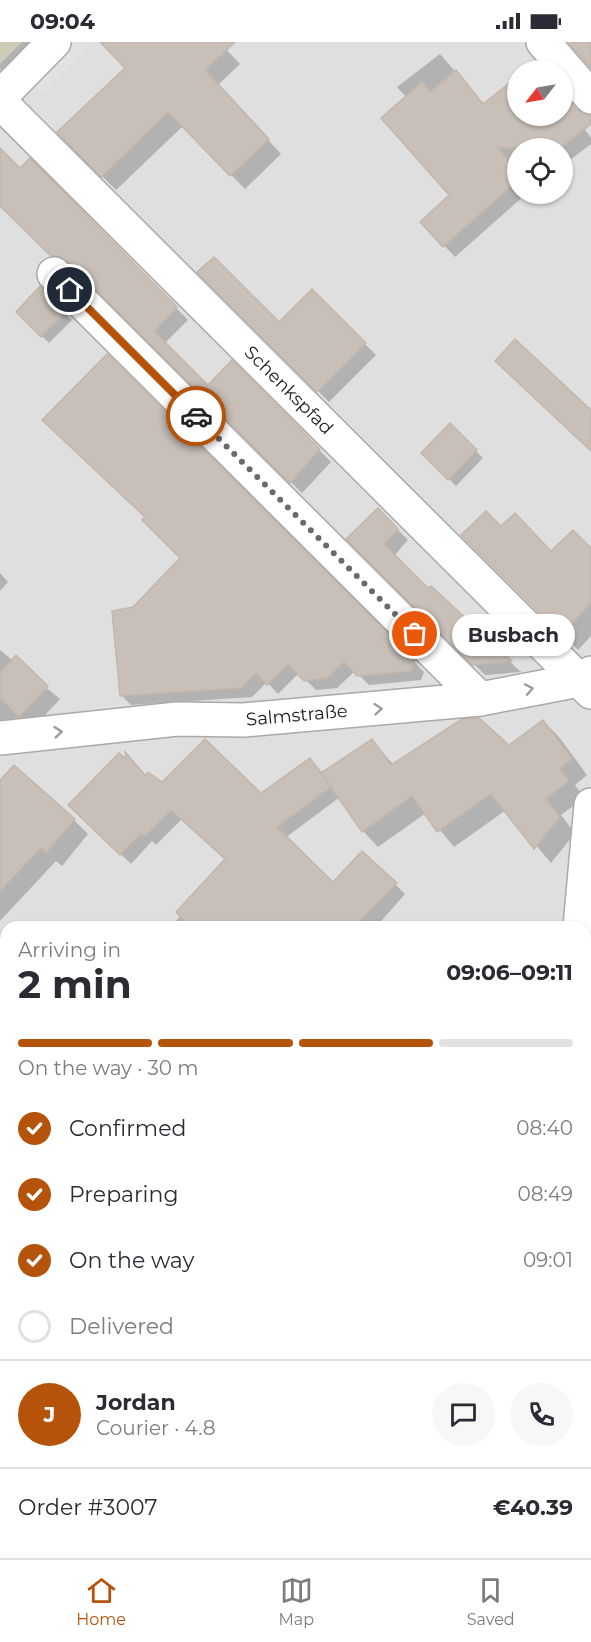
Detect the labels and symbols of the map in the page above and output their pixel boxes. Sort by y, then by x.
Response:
north arrow [507,60,573,126]
pin [44,264,95,315]
street label: Schenkspfad [240,341,338,439]
courier [166,386,226,446]
pin [389,608,440,659]
callout: Busbach [451,613,574,655]
one-way arrow [524,683,534,696]
street label: Salmstraße [245,700,349,731]
one-way arrow [373,703,383,716]
one-way arrow [54,726,63,739]

